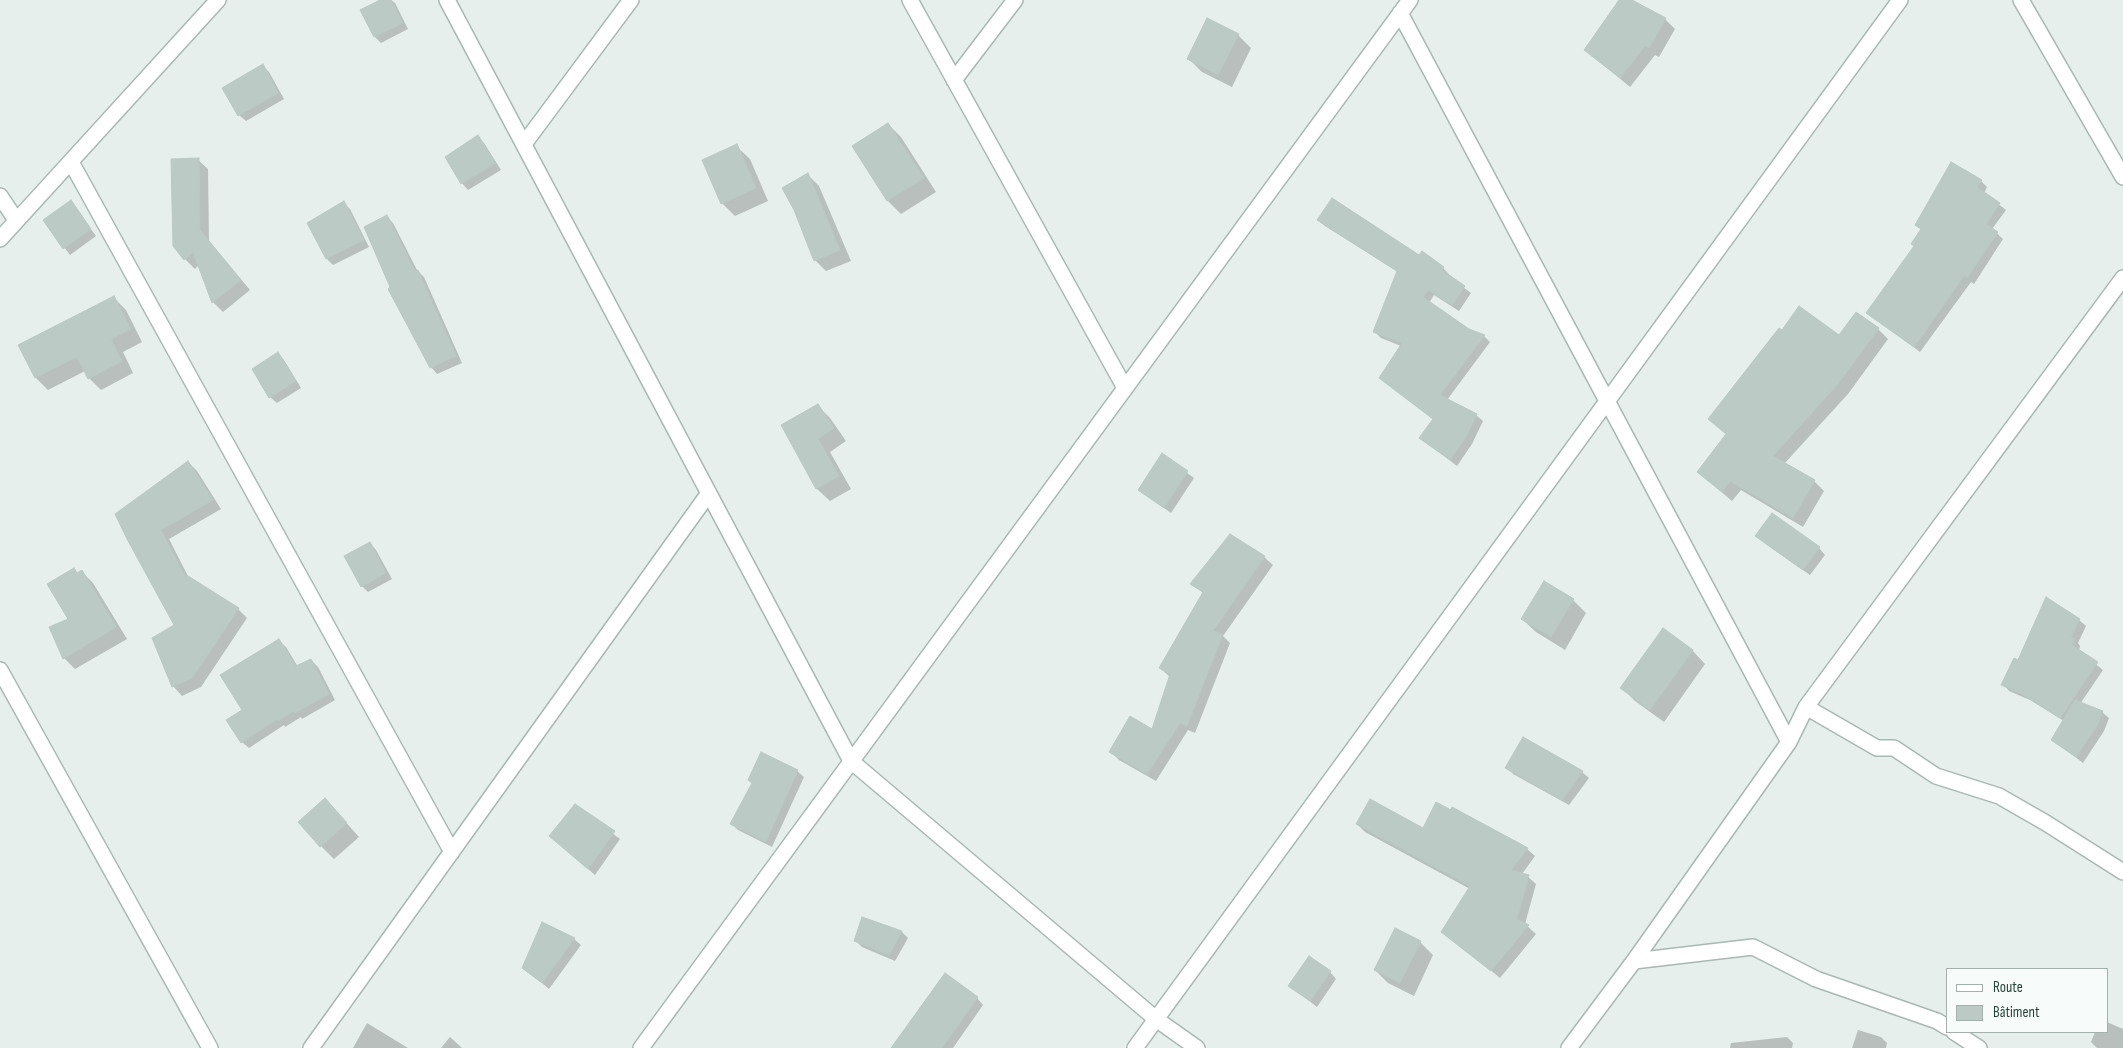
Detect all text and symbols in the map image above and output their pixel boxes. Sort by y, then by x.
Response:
legend [1946,968,2108,1033]
text: Route [1993,978,2023,997]
text: Bâtiment [1993,1003,2040,1022]

